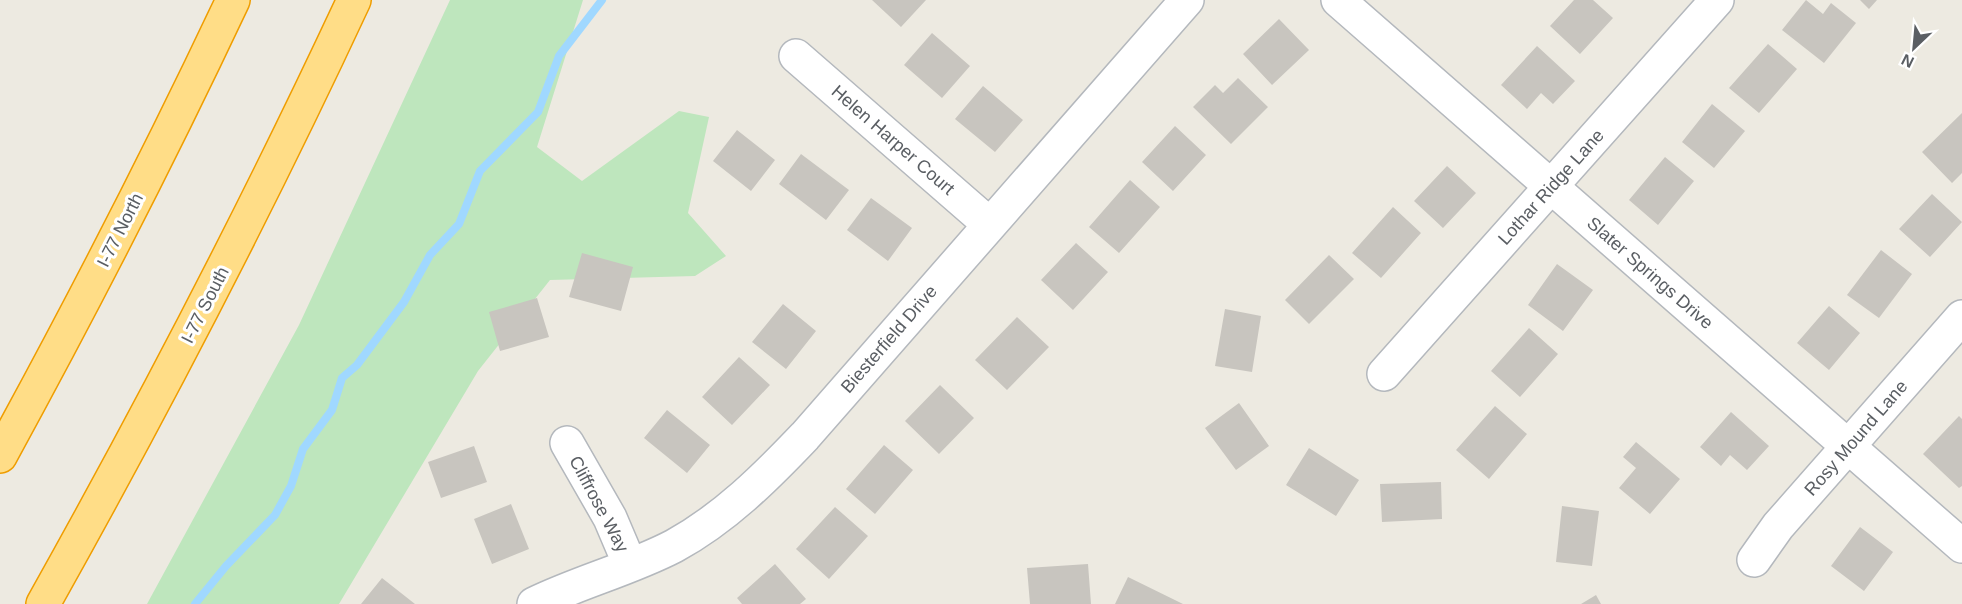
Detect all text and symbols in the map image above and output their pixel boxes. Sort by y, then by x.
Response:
north arrow [1884,18,1944,78]
text: N [1899,51,1917,71]
street label: Helen Harper Court [828,81,958,199]
street label: Lothar Ridge Lane [1494,125,1608,249]
street label: I-77 North [93,190,147,270]
street label: Slater Springs Drive [1583,213,1717,333]
street label: I-77 South [177,263,233,347]
street label: Biesterfield Drive [837,281,941,397]
street label: Rosy Mound Lane [1801,376,1911,500]
street label: Cliffrose Way [565,452,633,556]

